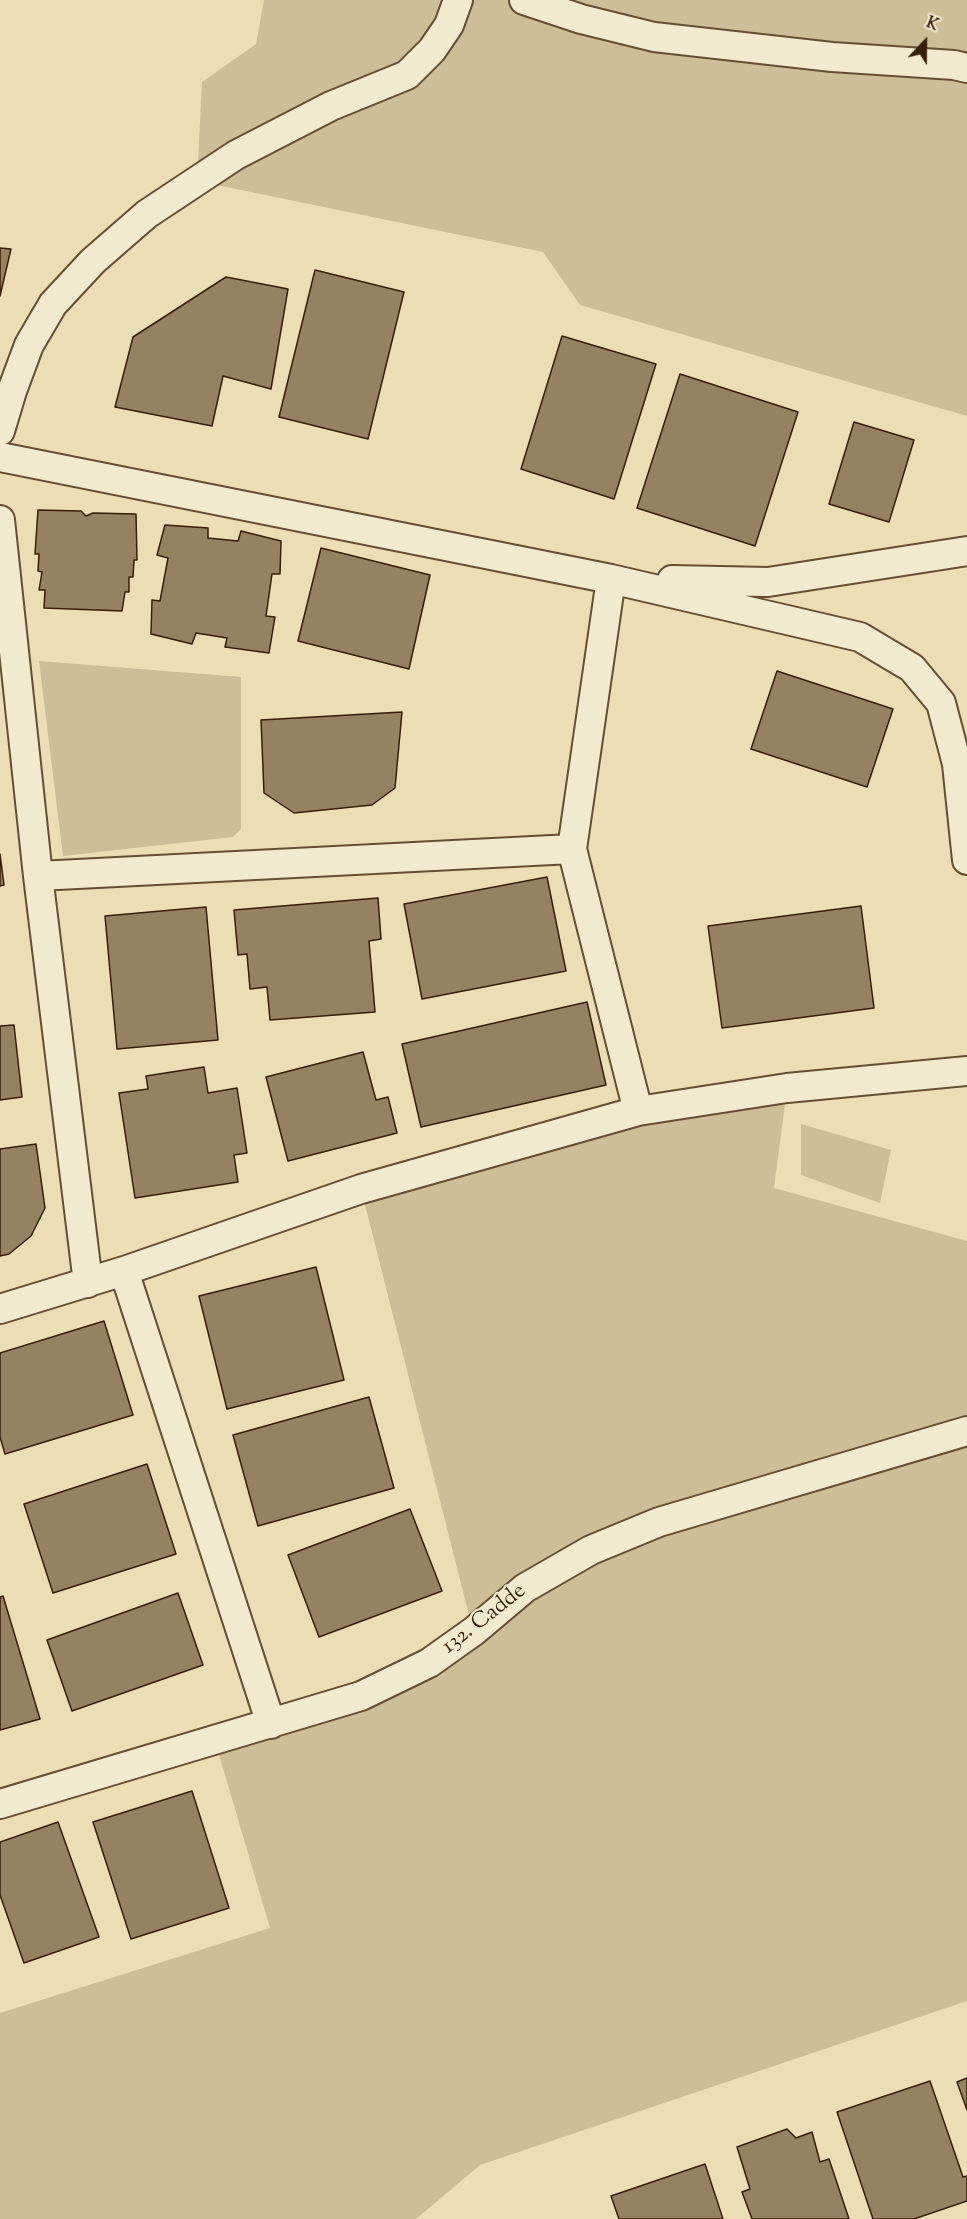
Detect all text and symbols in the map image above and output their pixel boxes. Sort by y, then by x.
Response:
north arrow [895,12,955,72]
text: K [922,12,942,38]
street label: 132. Cadde [438,1579,532,1661]

